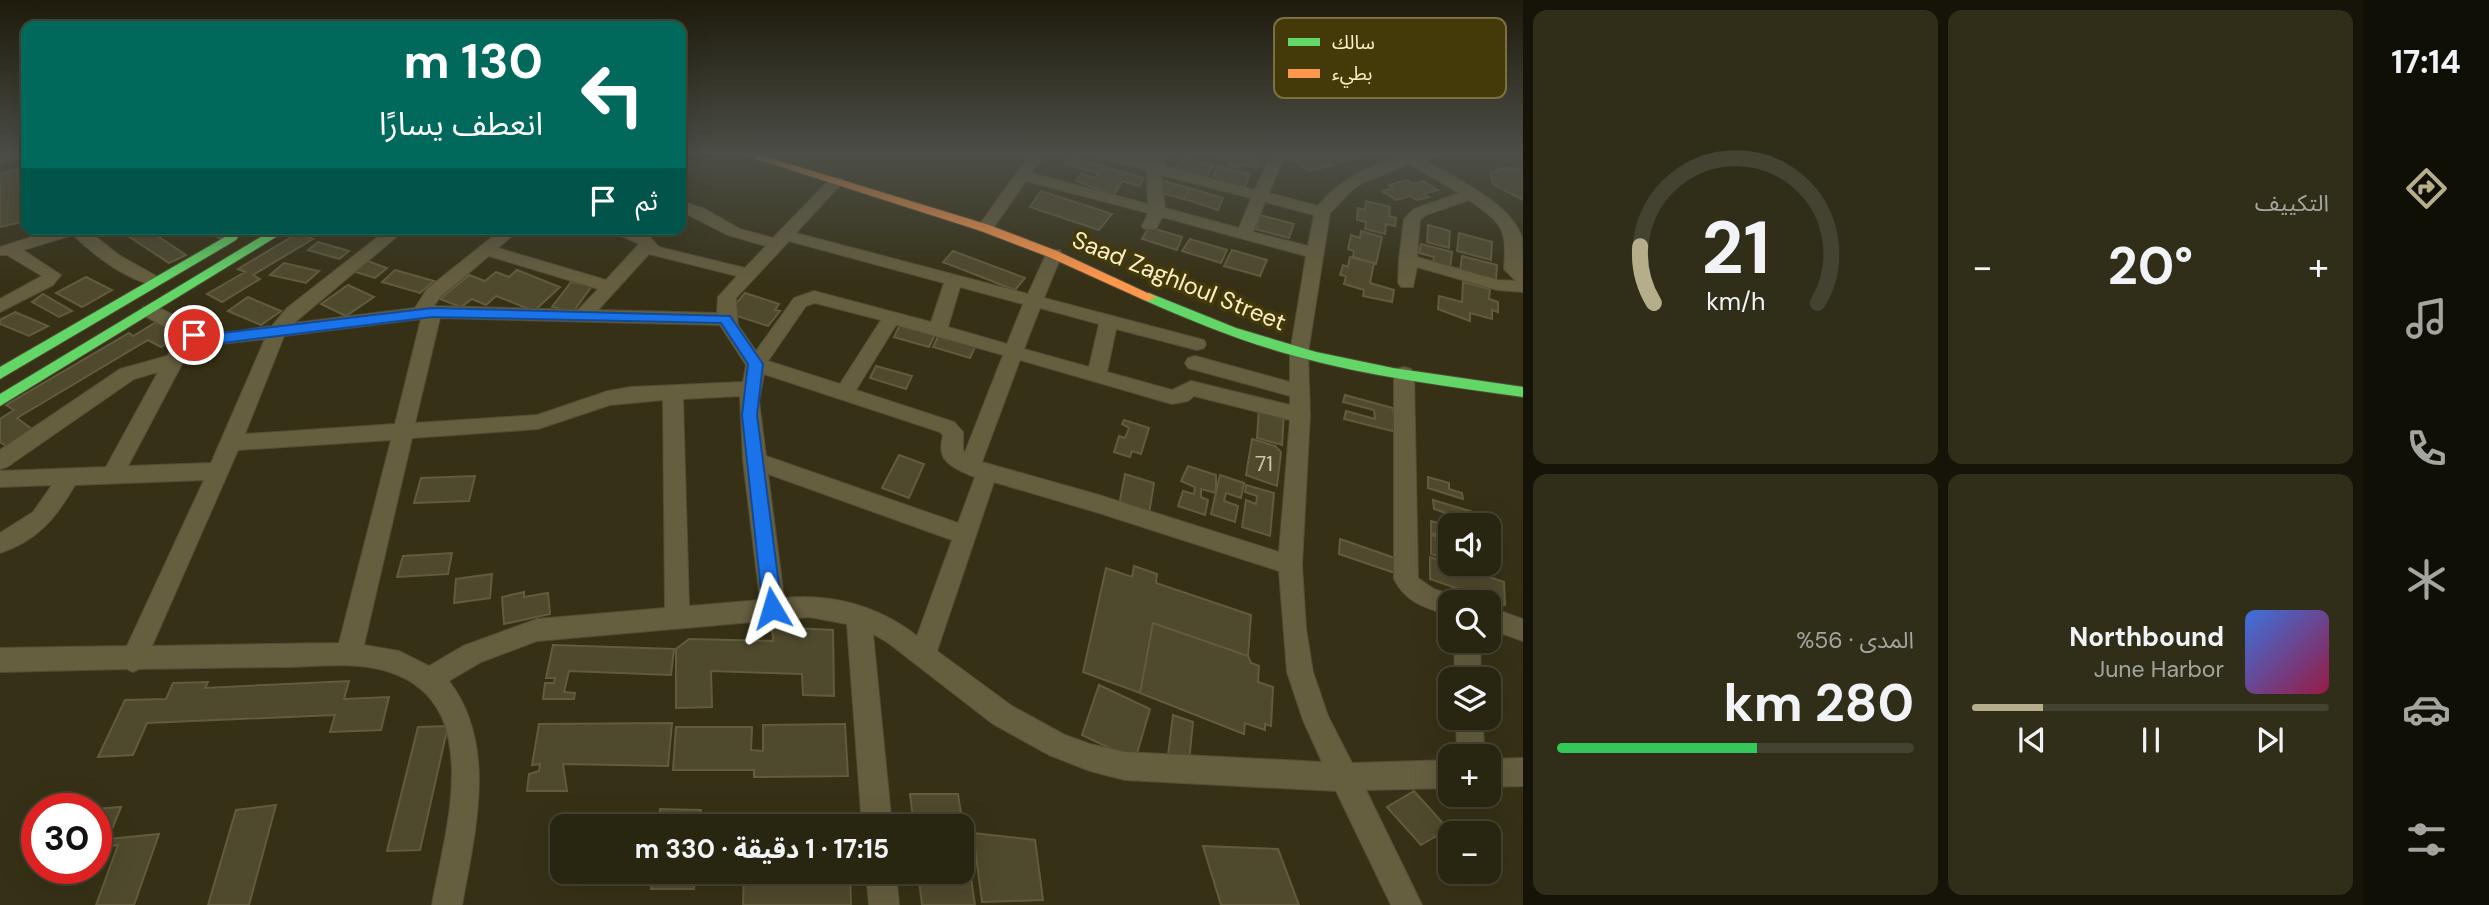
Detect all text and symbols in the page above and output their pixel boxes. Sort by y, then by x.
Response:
legend [1274,18,1506,98]
text: 130 m [403,29,543,93]
text: سالك [1332,30,1375,55]
text: 17:14 [2391,41,2461,83]
icon: left [567,49,658,140]
text: بطيء [1332,61,1372,88]
text: انعطف يسارًا [379,103,543,145]
icon: directions [2402,164,2451,213]
icon: arrive [584,182,622,220]
text: ثم [636,184,658,218]
text: التكييف [2255,188,2329,218]
text: 21 [1701,201,1770,296]
street label: Saad Zaghloul Street [1068,223,1291,338]
text: 20° [2108,232,2193,300]
text: − [1972,242,1993,292]
text: + [2308,242,2329,292]
text: km/h [1706,285,1765,318]
icon: music [2402,294,2451,343]
pin [164,305,224,365]
icon: arrive [175,316,213,354]
icon: phone [2402,424,2451,473]
house number: 71 [1255,450,1273,478]
map controls [1438,513,1501,884]
button: sound [1438,513,1501,576]
icon: climate [2402,555,2451,604]
position arrow [735,571,809,645]
button: search [1438,590,1501,653]
text: Northbound [2069,620,2224,654]
text: المدى · 56% [1796,625,1914,655]
text: June Harbor [2094,654,2224,684]
button: layers [1438,667,1501,730]
text: 280 km [1724,669,1914,737]
icon: car [2402,685,2451,734]
icon: previous [2013,721,2051,759]
icon: pause [2132,721,2170,759]
icon: next [2251,721,2289,759]
button: + [1438,744,1501,807]
speed limit sign: 30 [21,793,112,884]
icon: filters [2402,815,2451,864]
button: − [1438,821,1501,884]
text: 17:15 · 1 دقيقة · 330 m [635,832,889,866]

